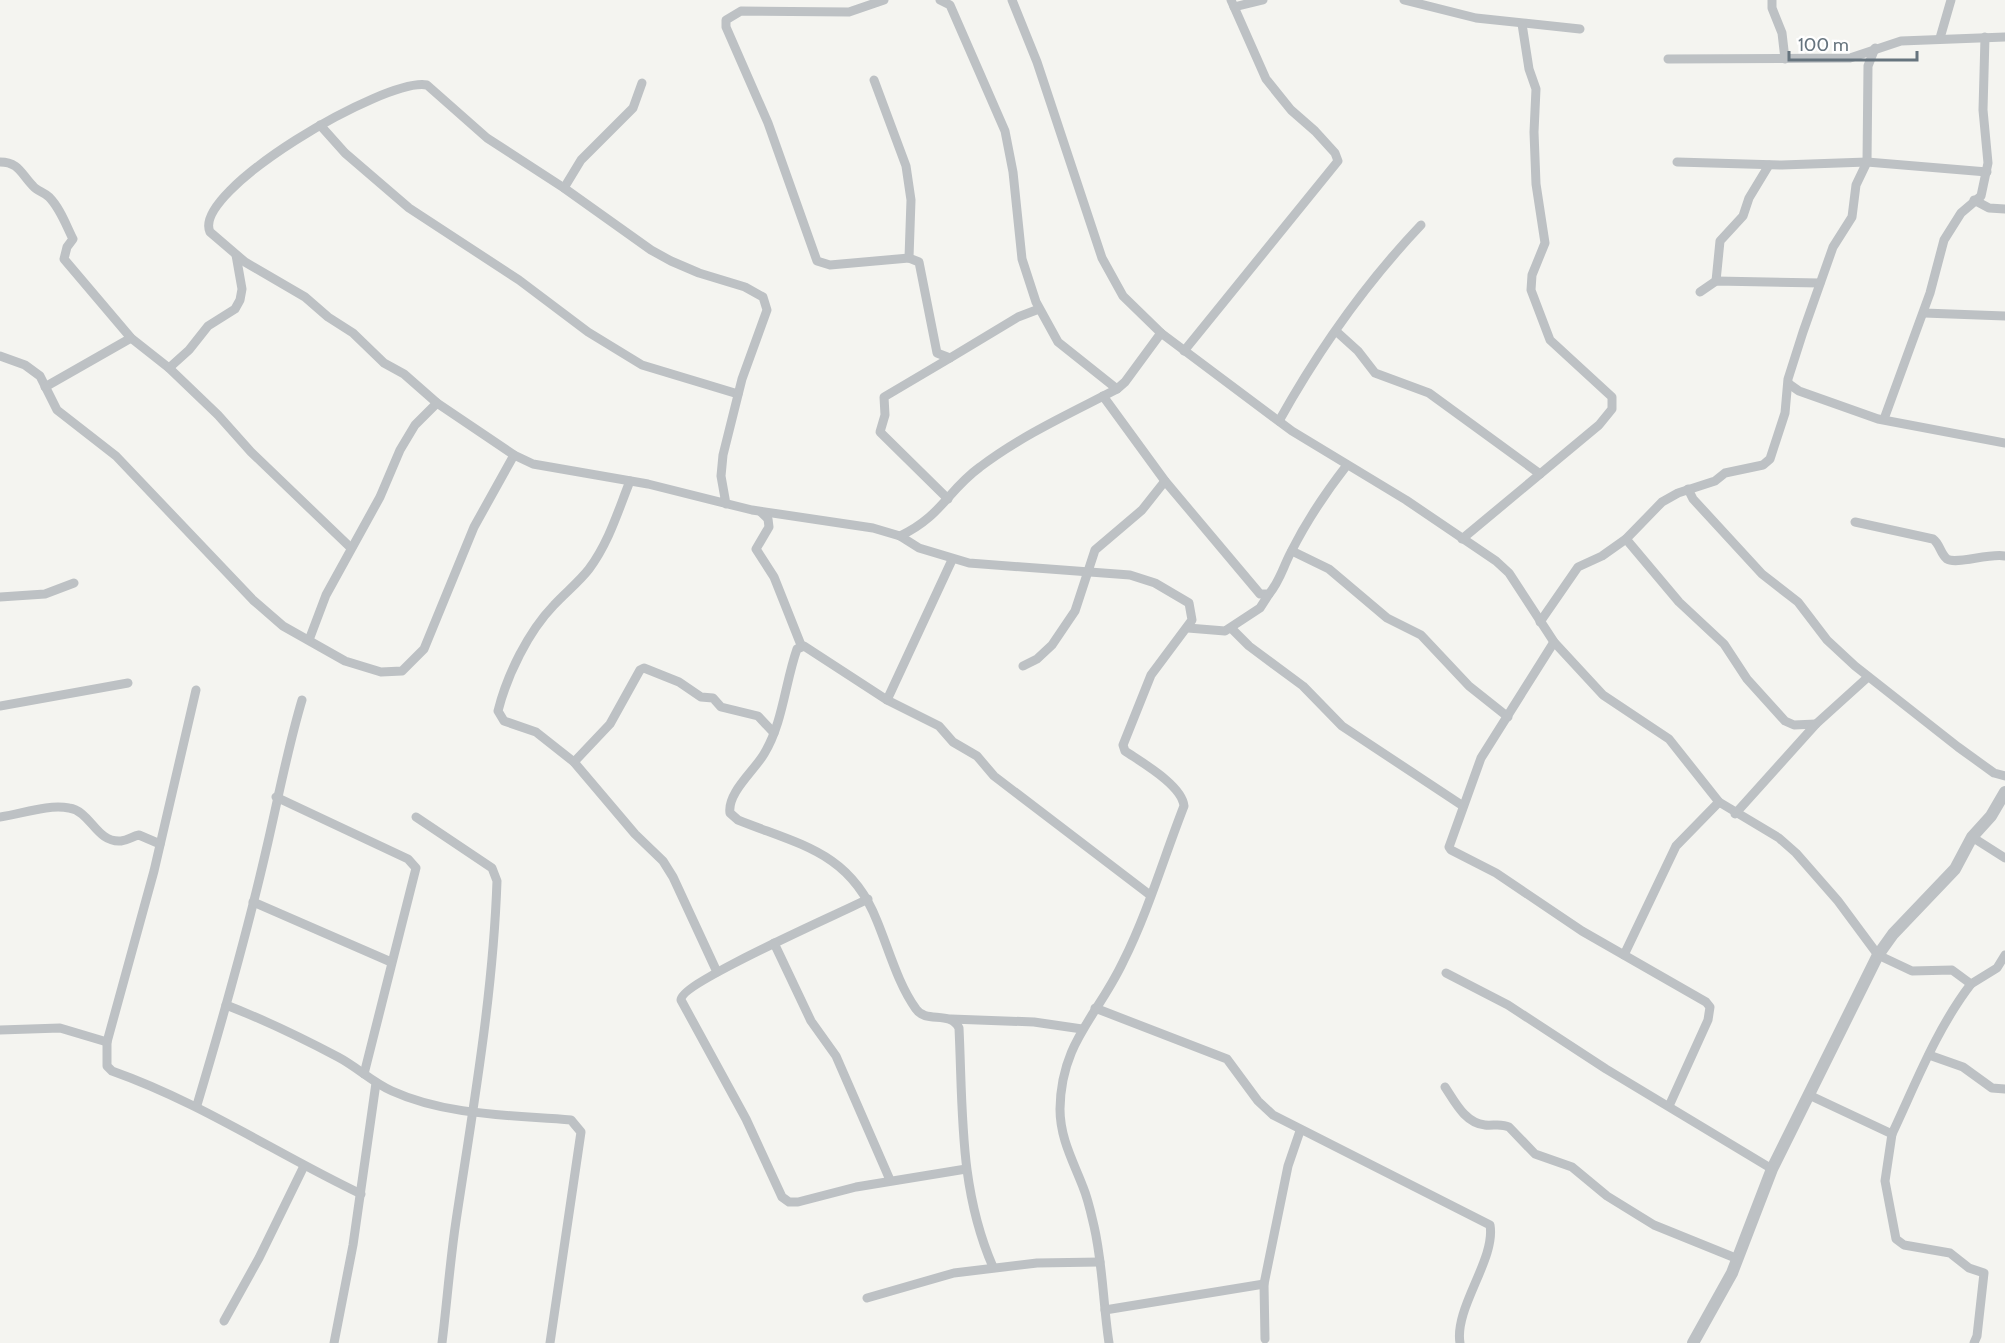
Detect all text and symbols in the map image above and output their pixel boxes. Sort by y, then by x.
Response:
scale bar [1789,24,1916,62]
text: 100 m [1798,34,1849,56]

